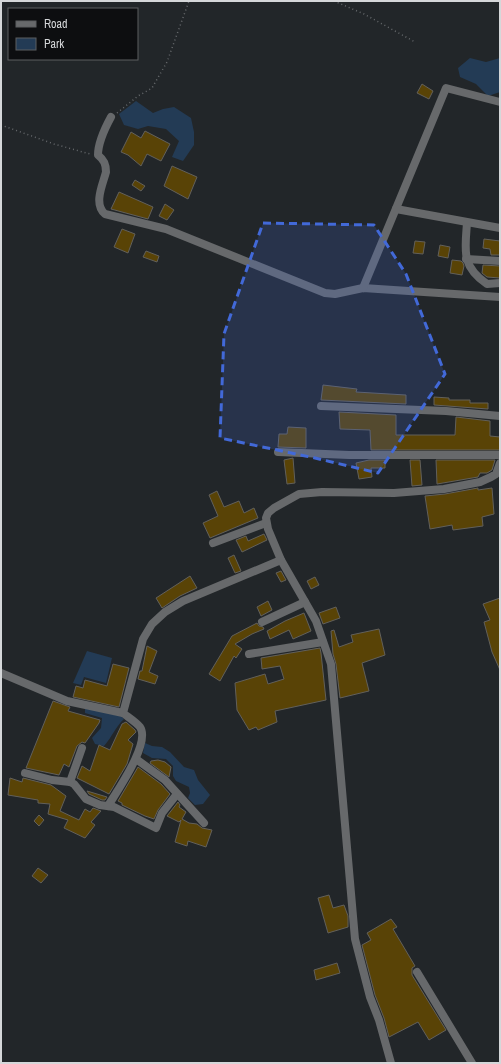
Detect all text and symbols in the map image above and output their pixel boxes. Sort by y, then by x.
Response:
legend [8,8,138,60]
text: Road [44,16,68,32]
text: Park [44,36,64,52]

